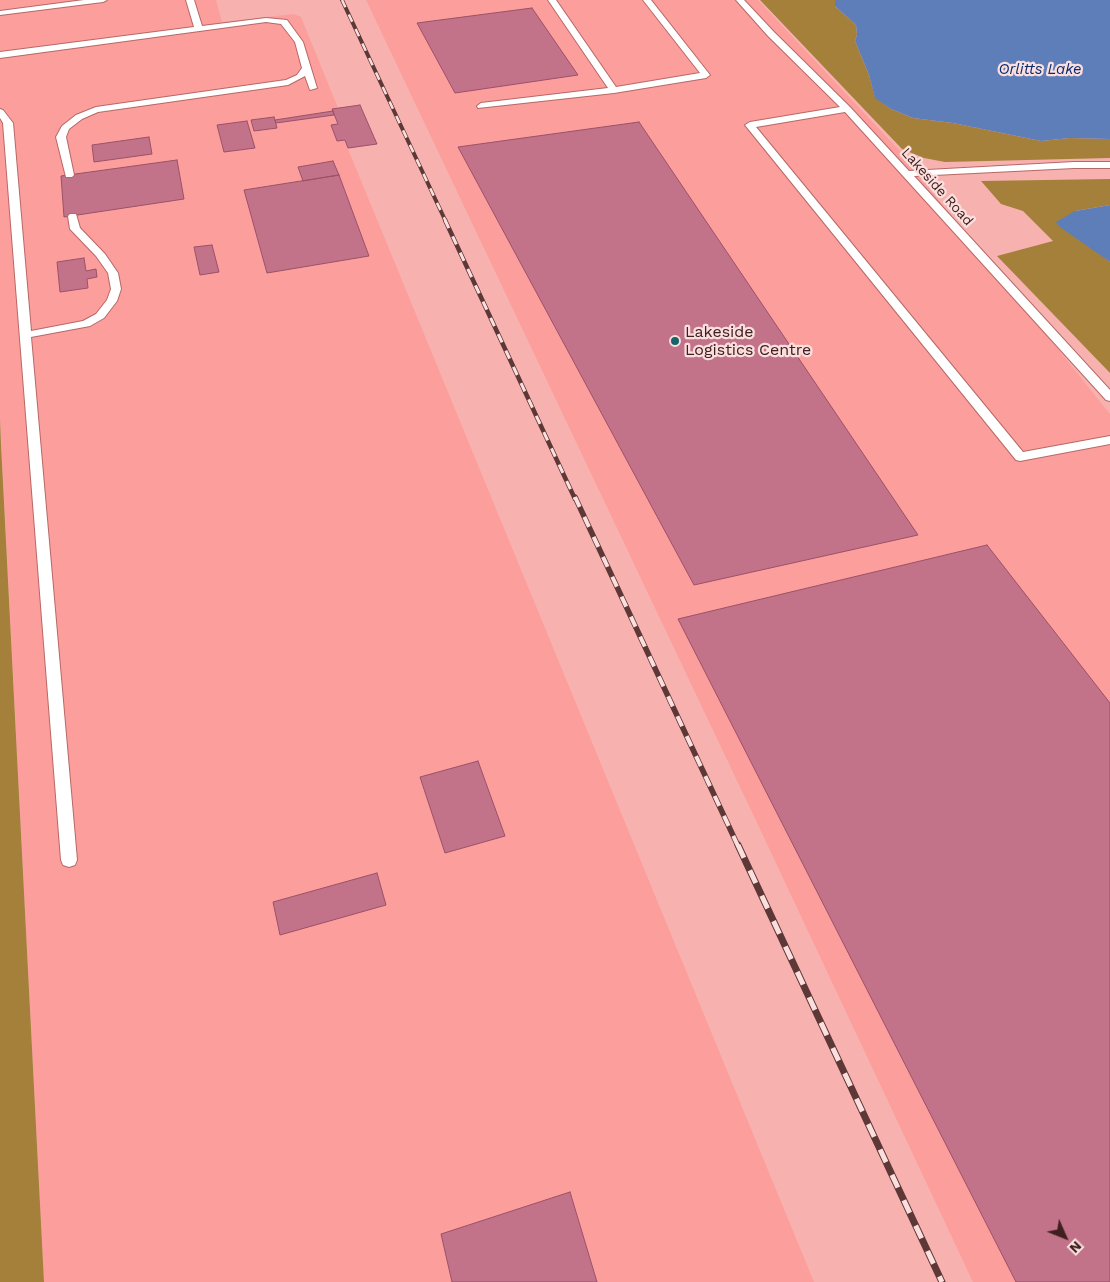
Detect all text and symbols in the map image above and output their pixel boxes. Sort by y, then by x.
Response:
water label: Orlitts Lake [998,61,1082,79]
street label: Lakeside Road [898,145,976,229]
place label: Lakeside Logistics Centre [685,322,811,360]
marker: Lakeside Logistics Centre [669,335,681,347]
north arrow [1040,1212,1090,1262]
text: N [1066,1238,1085,1257]

